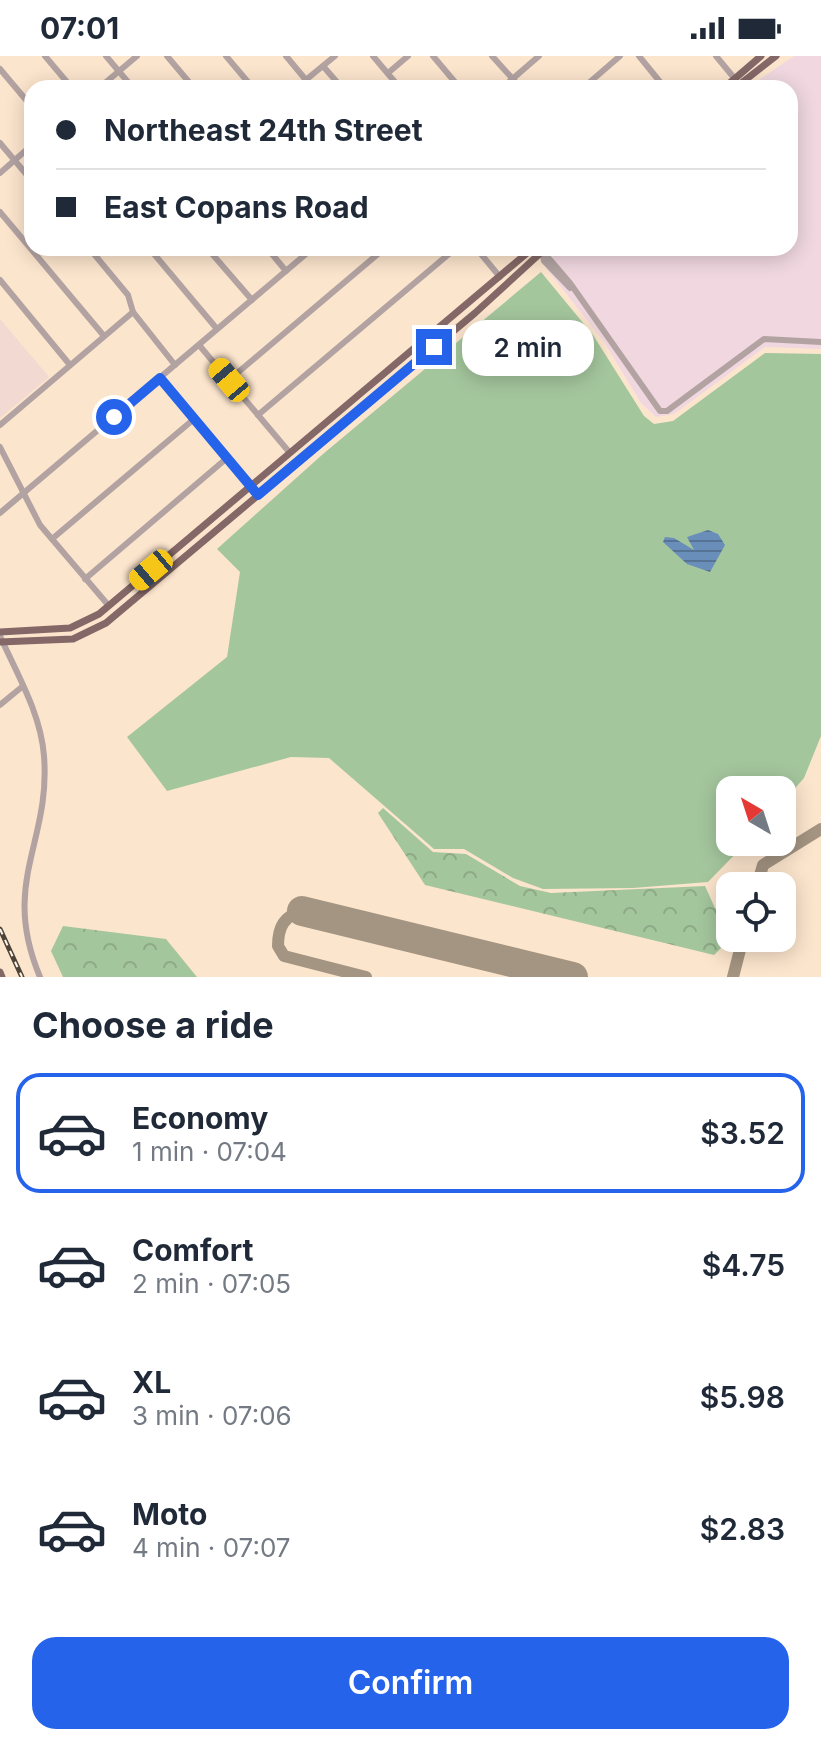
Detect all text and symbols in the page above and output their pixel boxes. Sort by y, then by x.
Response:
text: 07:01 [40,10,119,46]
text: Northeast 24th Street [104,112,423,148]
text: East Copans Road [104,189,369,225]
callout: 2 min [462,319,594,375]
route end [416,329,452,365]
text: 2 min [494,332,562,363]
car [204,354,254,406]
route start [96,399,132,435]
car [125,545,177,595]
north arrow [716,776,796,856]
map controls [716,776,796,952]
button: locate [716,872,796,952]
text: Choose a ride [32,1003,274,1047]
icon: car [36,1097,108,1169]
text: Economy [132,1100,268,1136]
text: $3.52 [700,1115,785,1151]
text: 1 min · 07:04 [132,1136,287,1167]
icon: car [36,1229,108,1301]
text: Comfort [132,1232,253,1268]
text: $4.75 [702,1247,785,1283]
text: 2 min · 07:05 [132,1268,291,1299]
icon: car [36,1361,108,1433]
text: XL [132,1364,171,1400]
text: $5.98 [700,1379,785,1415]
text: 3 min · 07:06 [132,1400,292,1431]
icon: car [36,1493,108,1565]
text: Moto [132,1496,207,1532]
text: $2.83 [700,1511,785,1547]
text: 4 min · 07:07 [132,1532,291,1563]
button: Confirm [32,1637,789,1729]

